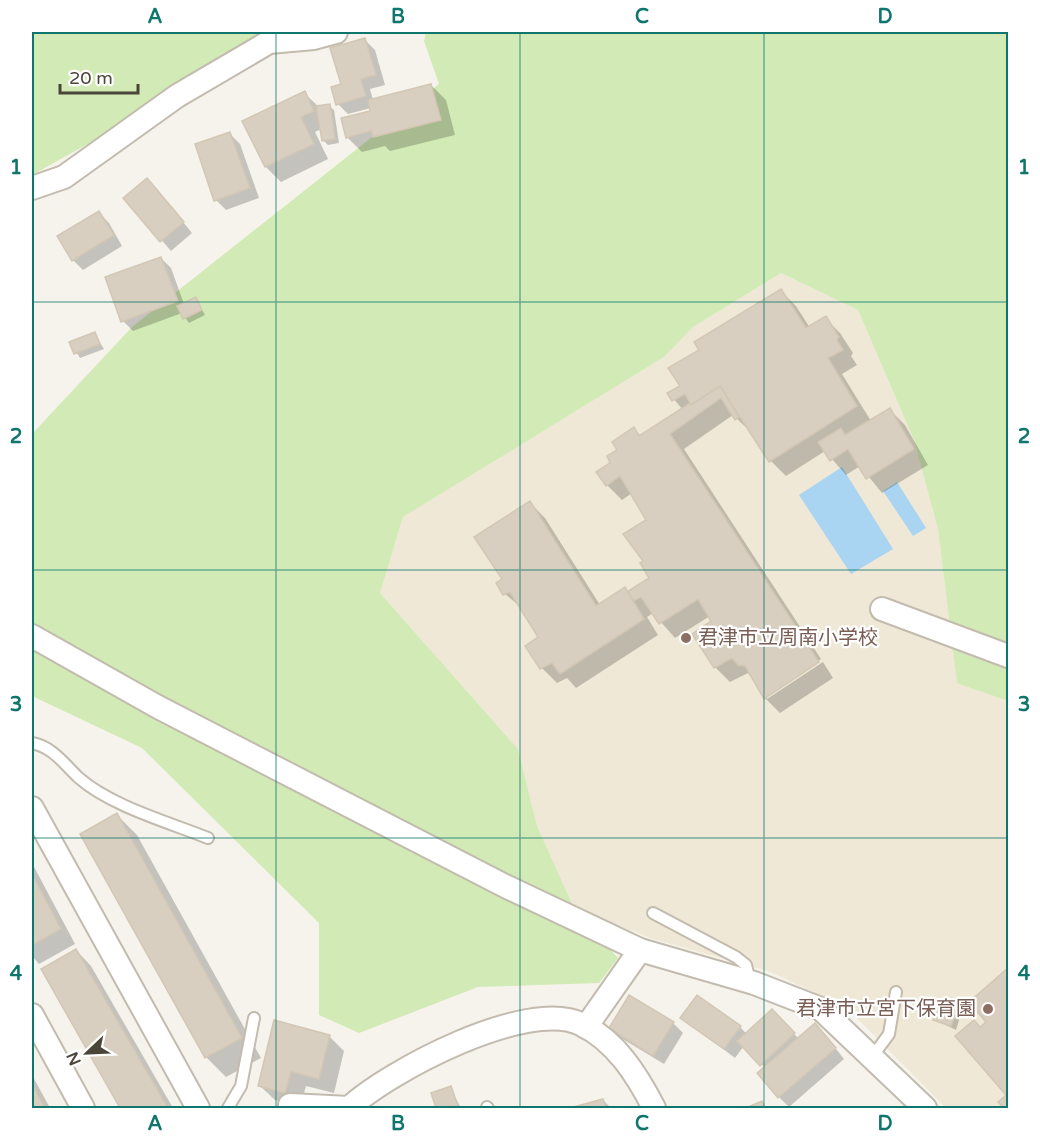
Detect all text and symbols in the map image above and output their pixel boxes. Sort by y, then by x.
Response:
text: A [148,5,163,29]
text: B [391,5,405,29]
text: C [635,5,649,29]
text: D [877,5,893,29]
scale bar [60,57,138,95]
text: 20 m [69,67,113,89]
text: 1 [10,156,22,180]
text: 1 [1018,156,1030,180]
text: 2 [10,425,22,449]
text: 2 [1018,425,1030,449]
place label: 君津市立周南小学校 [698,626,878,650]
marker: 君津市立周南小学校 [679,631,693,645]
text: 3 [10,693,22,717]
text: 3 [1018,693,1030,717]
text: 4 [10,962,23,986]
text: 4 [1018,962,1031,986]
place label: 君津市立宮下保育園 [796,997,976,1021]
marker: 君津市立宮下保育園 [981,1002,995,1016]
north arrow [57,1023,117,1083]
text: N [62,1049,86,1068]
text: A [148,1112,163,1136]
text: B [391,1112,405,1136]
text: C [635,1112,649,1136]
text: D [877,1112,893,1136]

